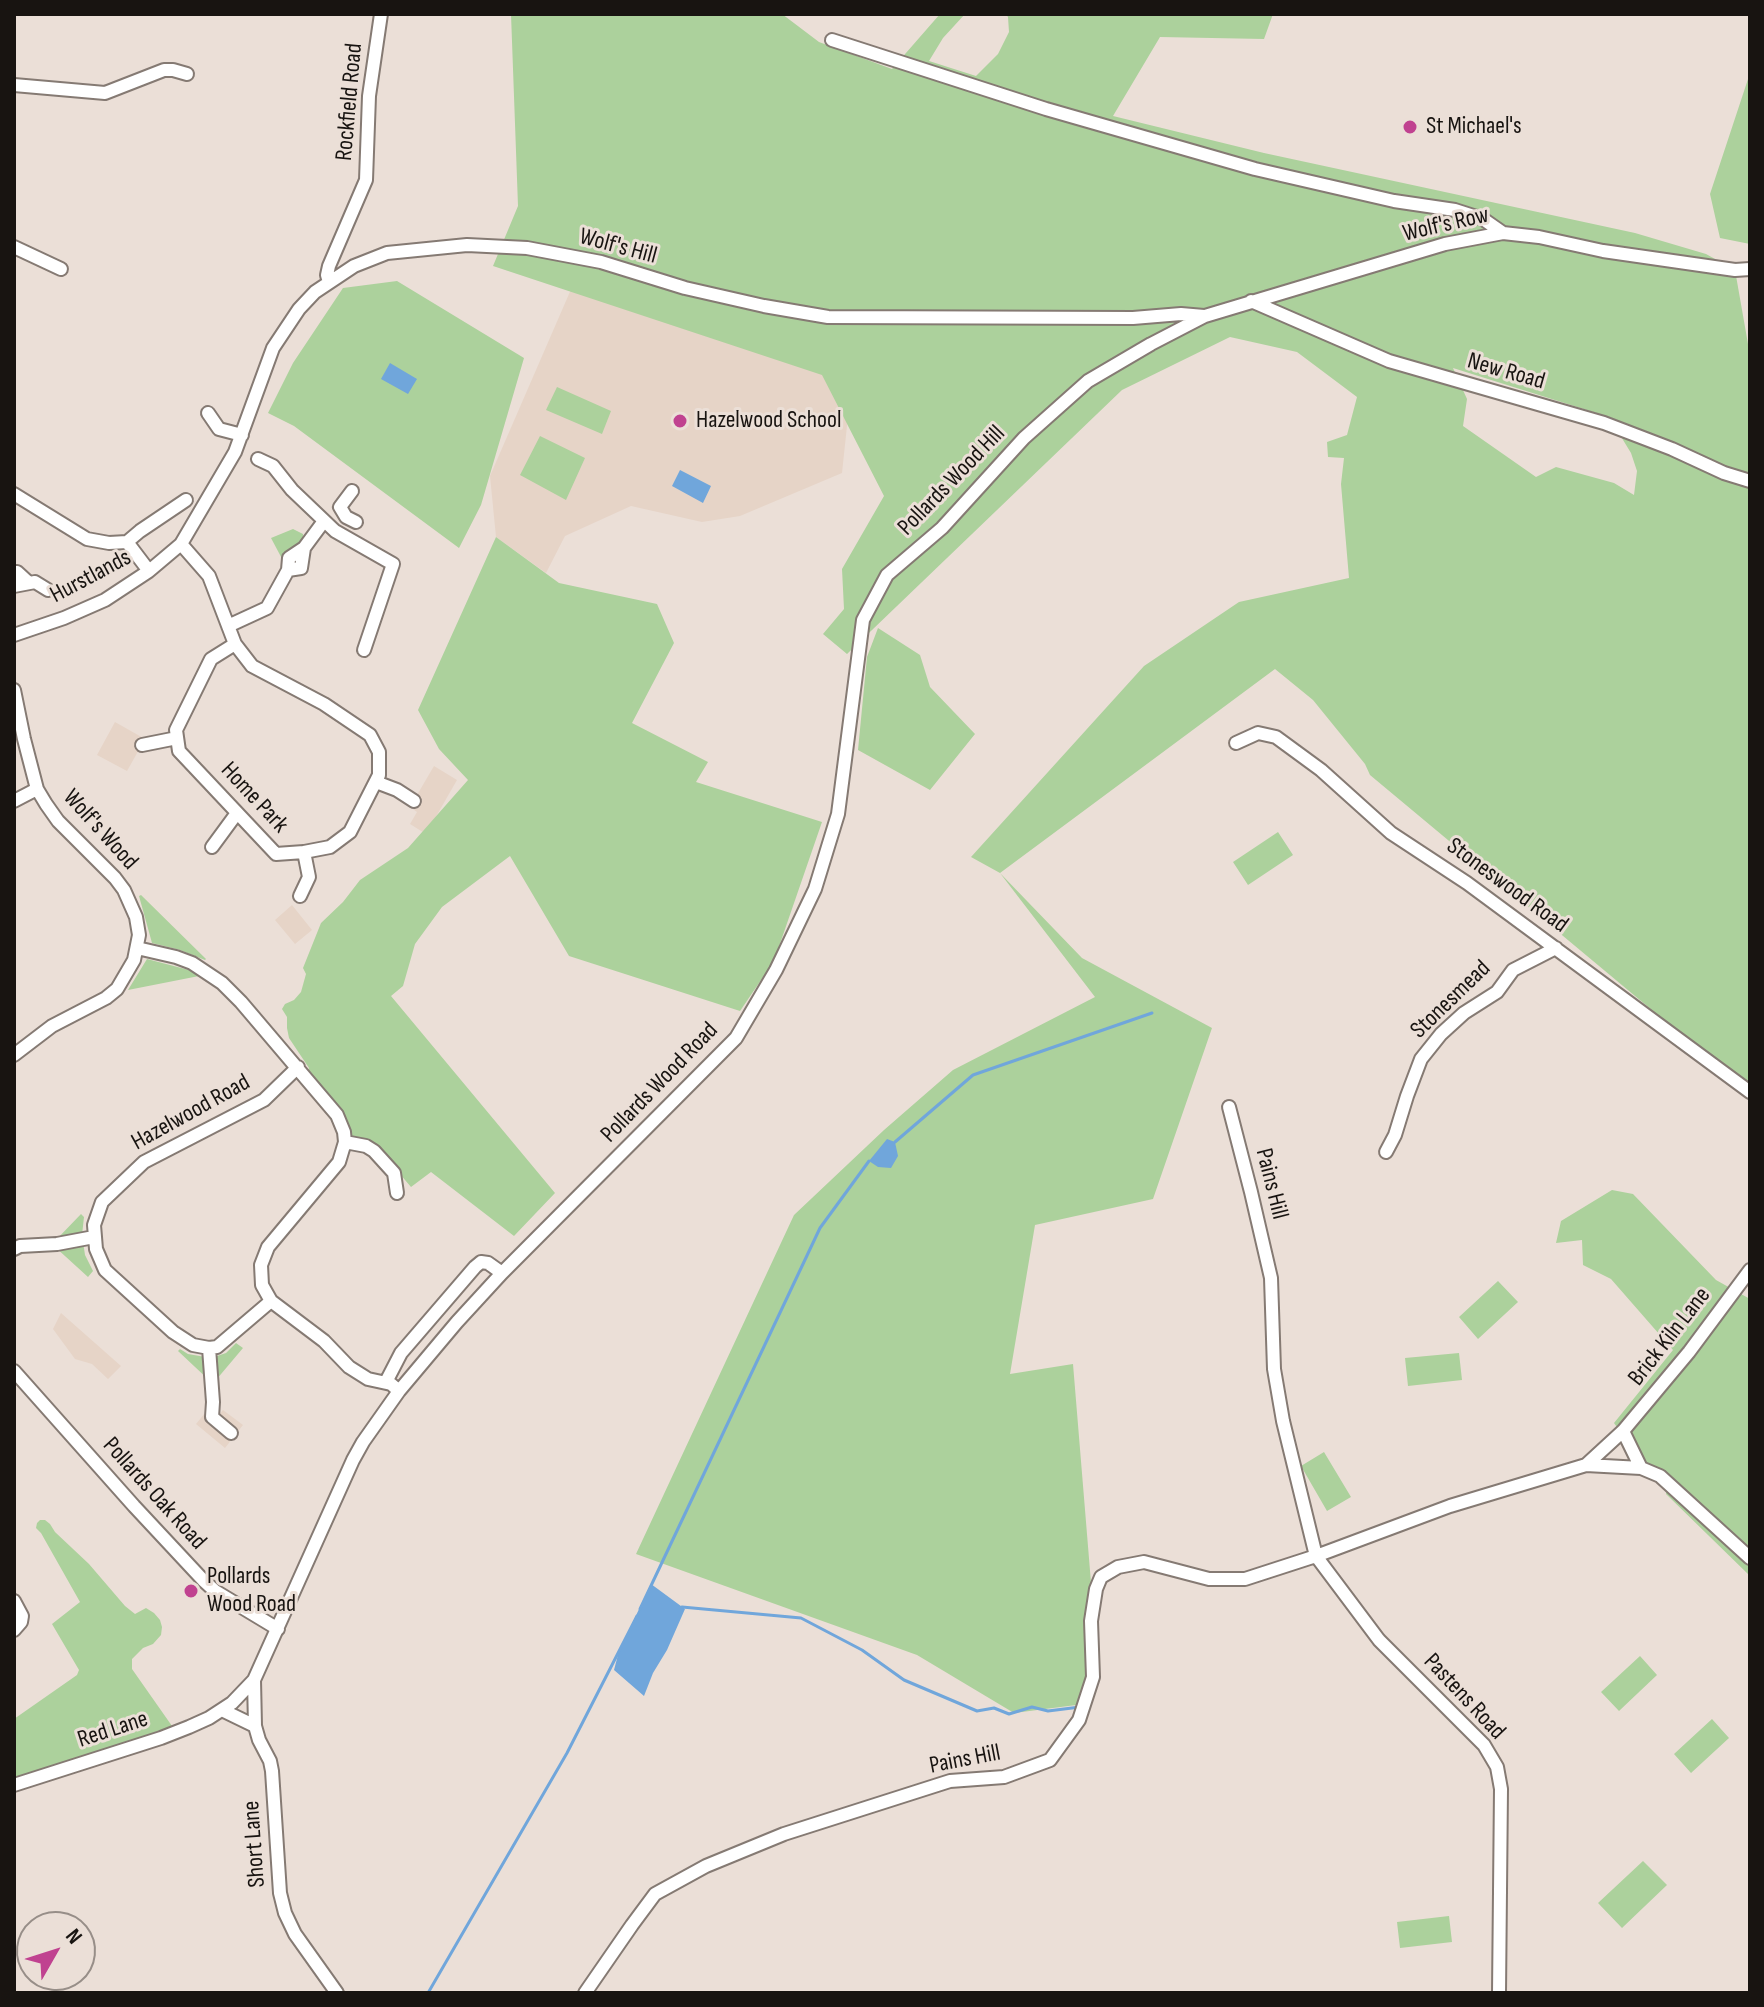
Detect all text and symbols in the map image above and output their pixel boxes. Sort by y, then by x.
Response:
street label: Rockfield Road [331,42,369,162]
place label: St Michael's [1426,113,1522,141]
marker: St Michael's [1401,118,1419,136]
street label: Wolf's Row [1400,201,1492,249]
street label: Wolf's Hill [576,223,660,271]
street label: New Road [1464,347,1548,397]
place label: Hazelwood School [696,407,841,435]
marker: Hazelwood School [671,412,689,430]
street label: Pollards Wood Hill [892,420,1012,542]
street label: Hurstlands [46,544,136,610]
street label: Home Park [214,757,294,839]
street label: Wolf's Wood [56,784,144,876]
street label: Stoneswood Road [1441,832,1573,940]
street label: Stonesmead [1405,955,1497,1045]
street label: Pollards Wood Road [595,1017,725,1149]
street label: Hazelwood Road [127,1069,255,1157]
street label: Pains Hill [1248,1146,1294,1222]
street label: Brick Kiln Lane [1623,1282,1717,1392]
street label: Pollards Oak Road [96,1432,212,1556]
place label: Pollards Wood Road [207,1563,296,1619]
marker: Pollards Wood Road [182,1582,200,1600]
street label: Pastens Road [1417,1648,1511,1746]
street label: Red Lane [74,1705,152,1755]
street label: Pains Hill [927,1739,1003,1781]
street label: Short Lane [238,1800,272,1888]
north arrow [16,1911,96,1991]
text: N [59,1924,88,1950]

